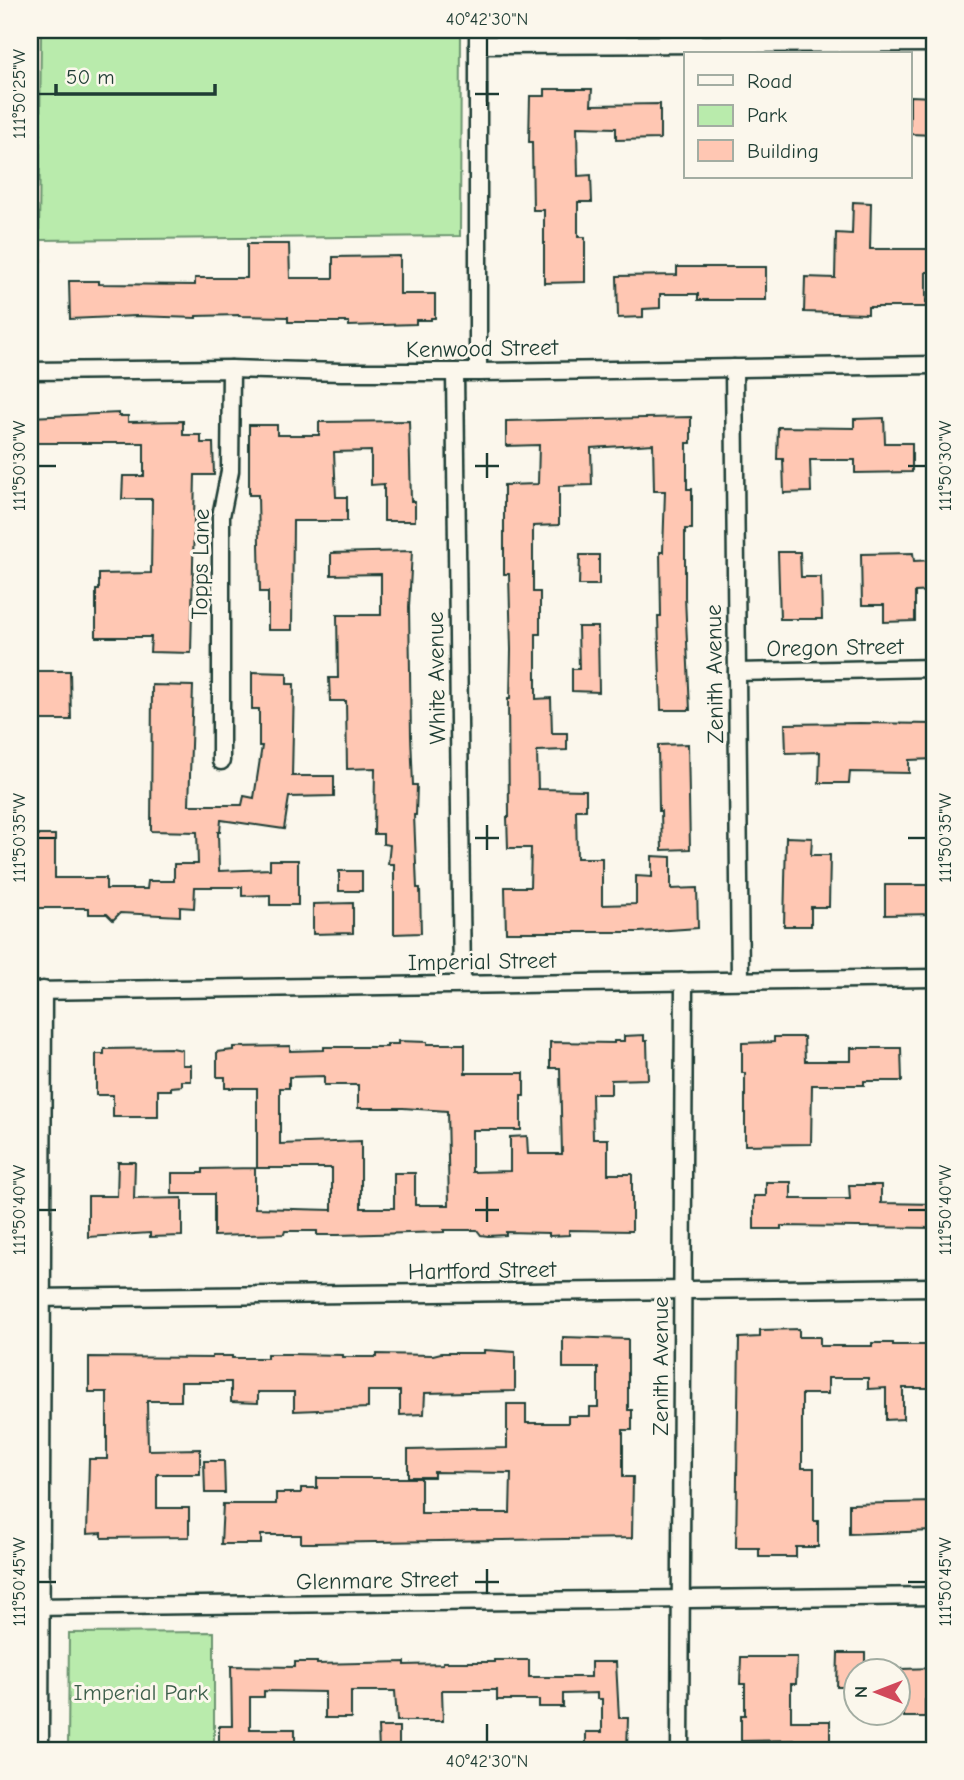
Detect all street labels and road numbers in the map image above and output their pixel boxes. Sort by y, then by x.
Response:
street label: Kenwood Street [406,334,560,363]
street label: Topps Lane [186,508,215,620]
street label: Zenith Avenue [700,604,729,744]
street label: White Avenue [422,611,451,745]
street label: Oregon Street [766,633,905,662]
street label: Imperial Street [408,947,558,976]
street label: Hartford Street [408,1256,558,1285]
street label: Zenith Avenue [647,1296,674,1436]
street label: Glenmare Street [296,1566,460,1595]

